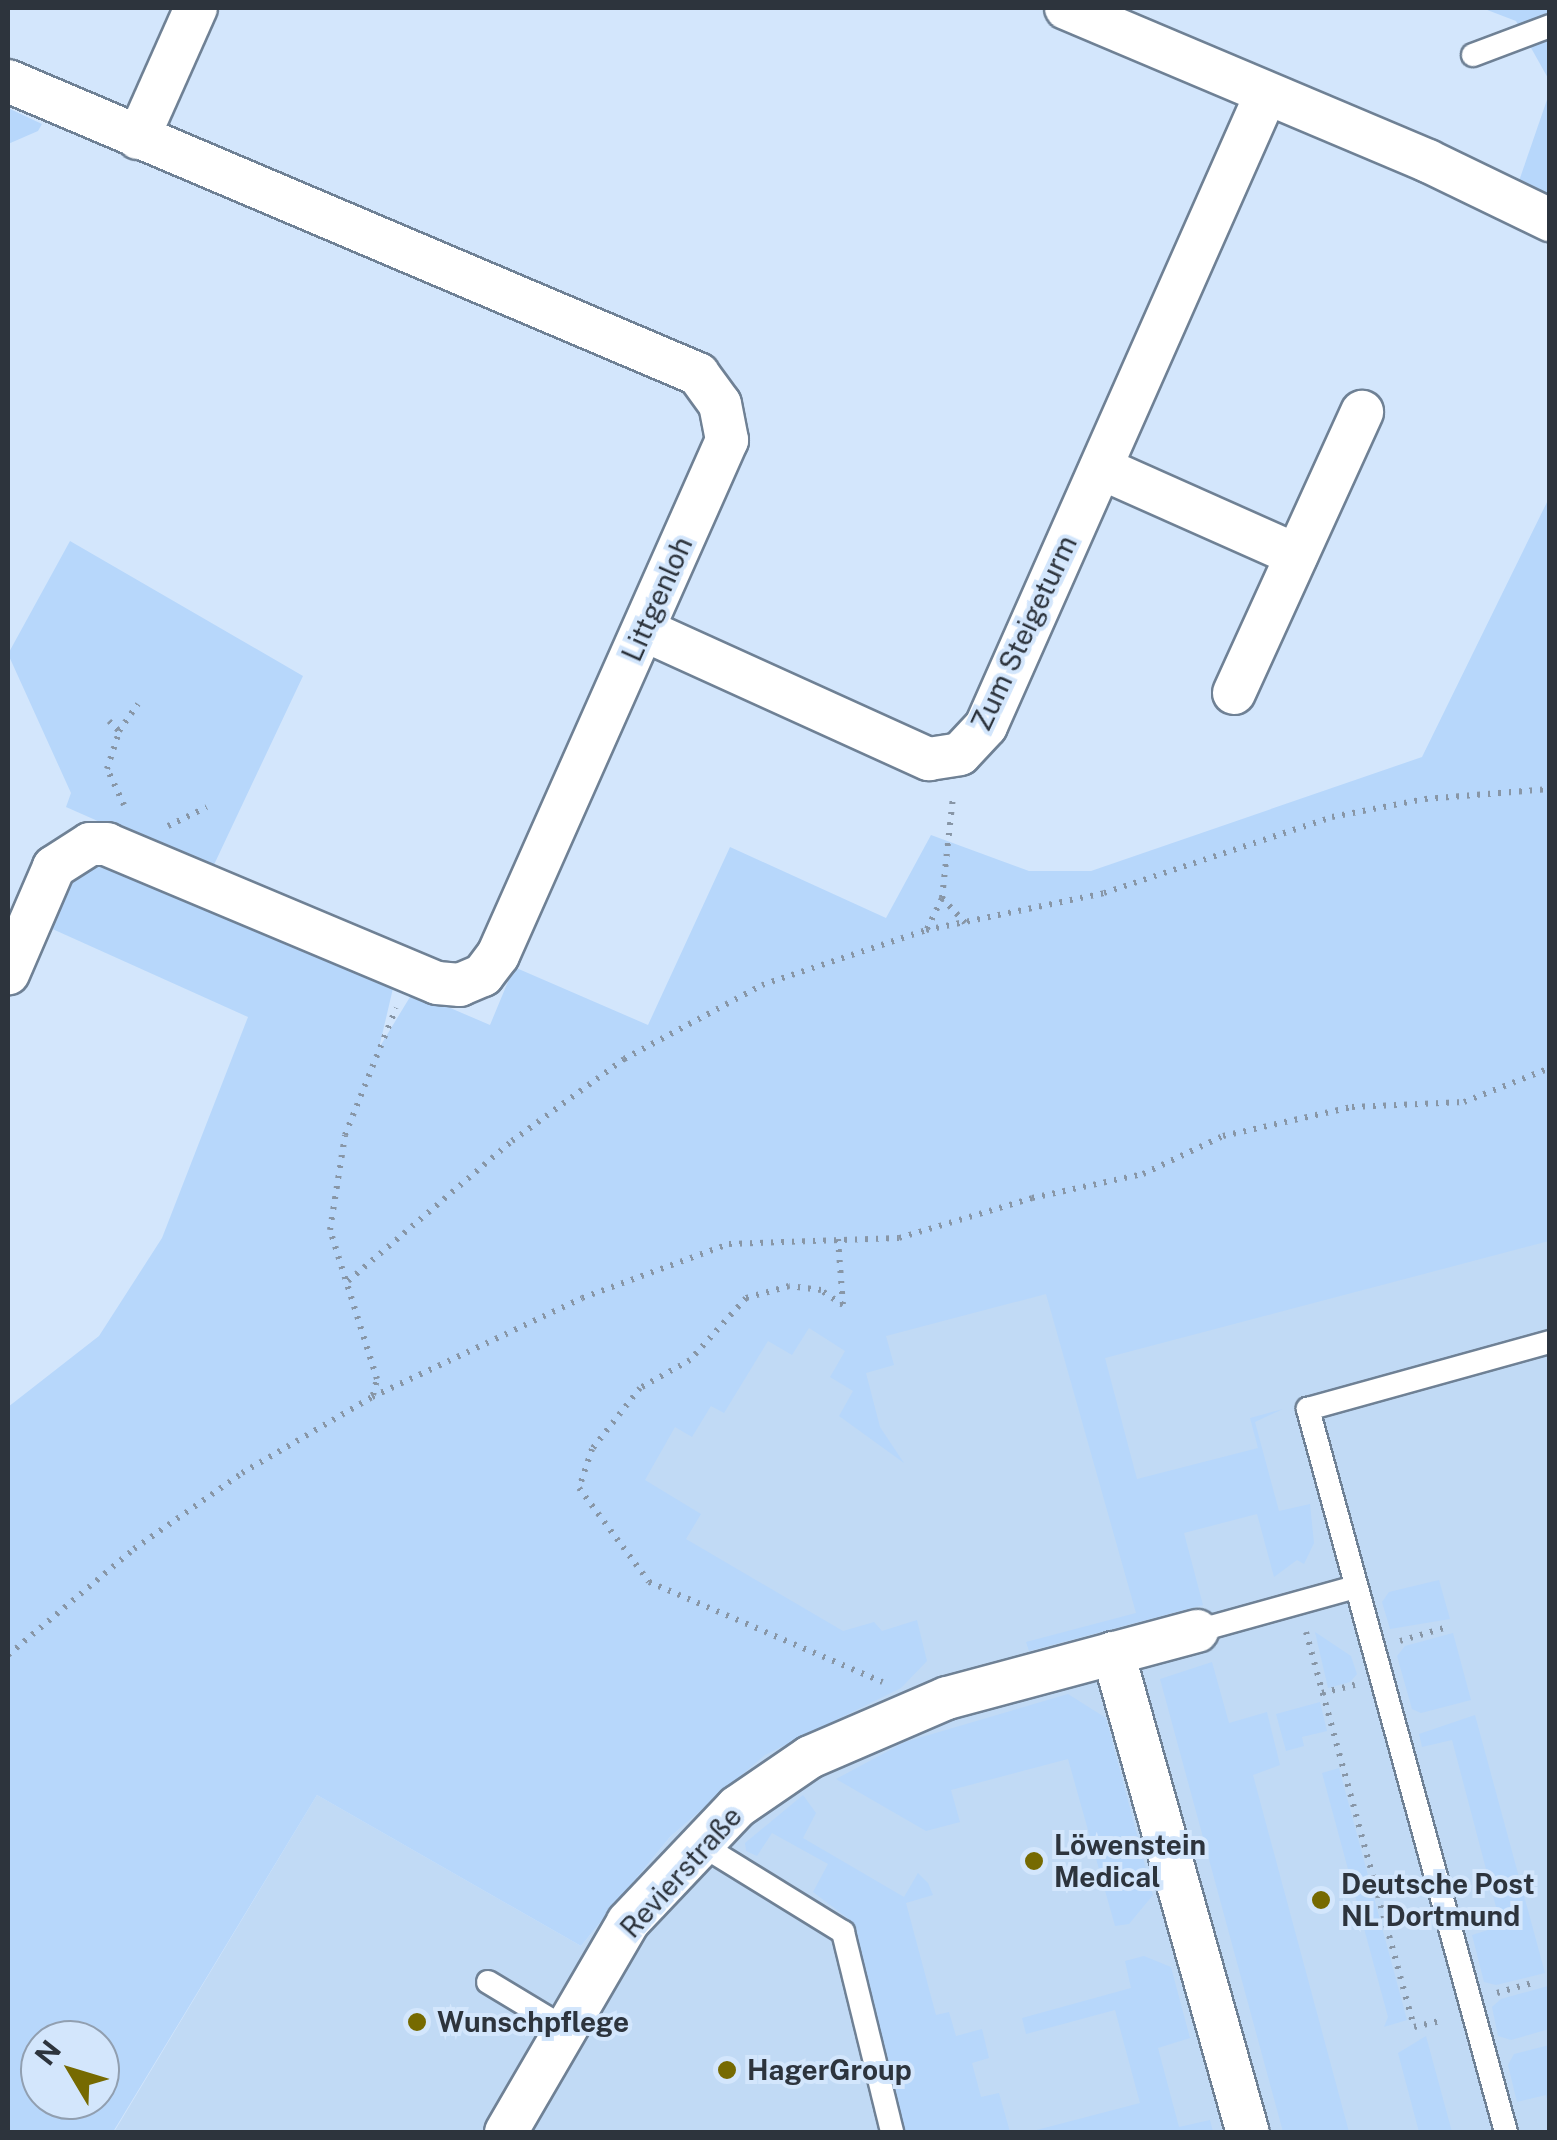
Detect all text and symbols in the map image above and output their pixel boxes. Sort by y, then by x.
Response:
street label: Zum Steigeturm [964,530,1084,736]
street label: Littgenloh [615,532,699,666]
street label: Revierstraße [613,1800,749,1944]
place label: Löwenstein Medical [1054,1828,1206,1894]
marker: Löwenstein Medical [1023,1850,1045,1872]
place label: Deutsche Post NL Dortmund [1341,1867,1535,1933]
marker: Deutsche Post NL Dortmund [1310,1889,1332,1911]
place label: Wunschpflege [437,2005,629,2039]
marker: Wunschpflege [406,2011,428,2033]
north arrow [20,2020,120,2120]
text: N [28,2034,67,2071]
place label: HagerGroup [747,2053,912,2087]
marker: HagerGroup [716,2059,738,2081]

